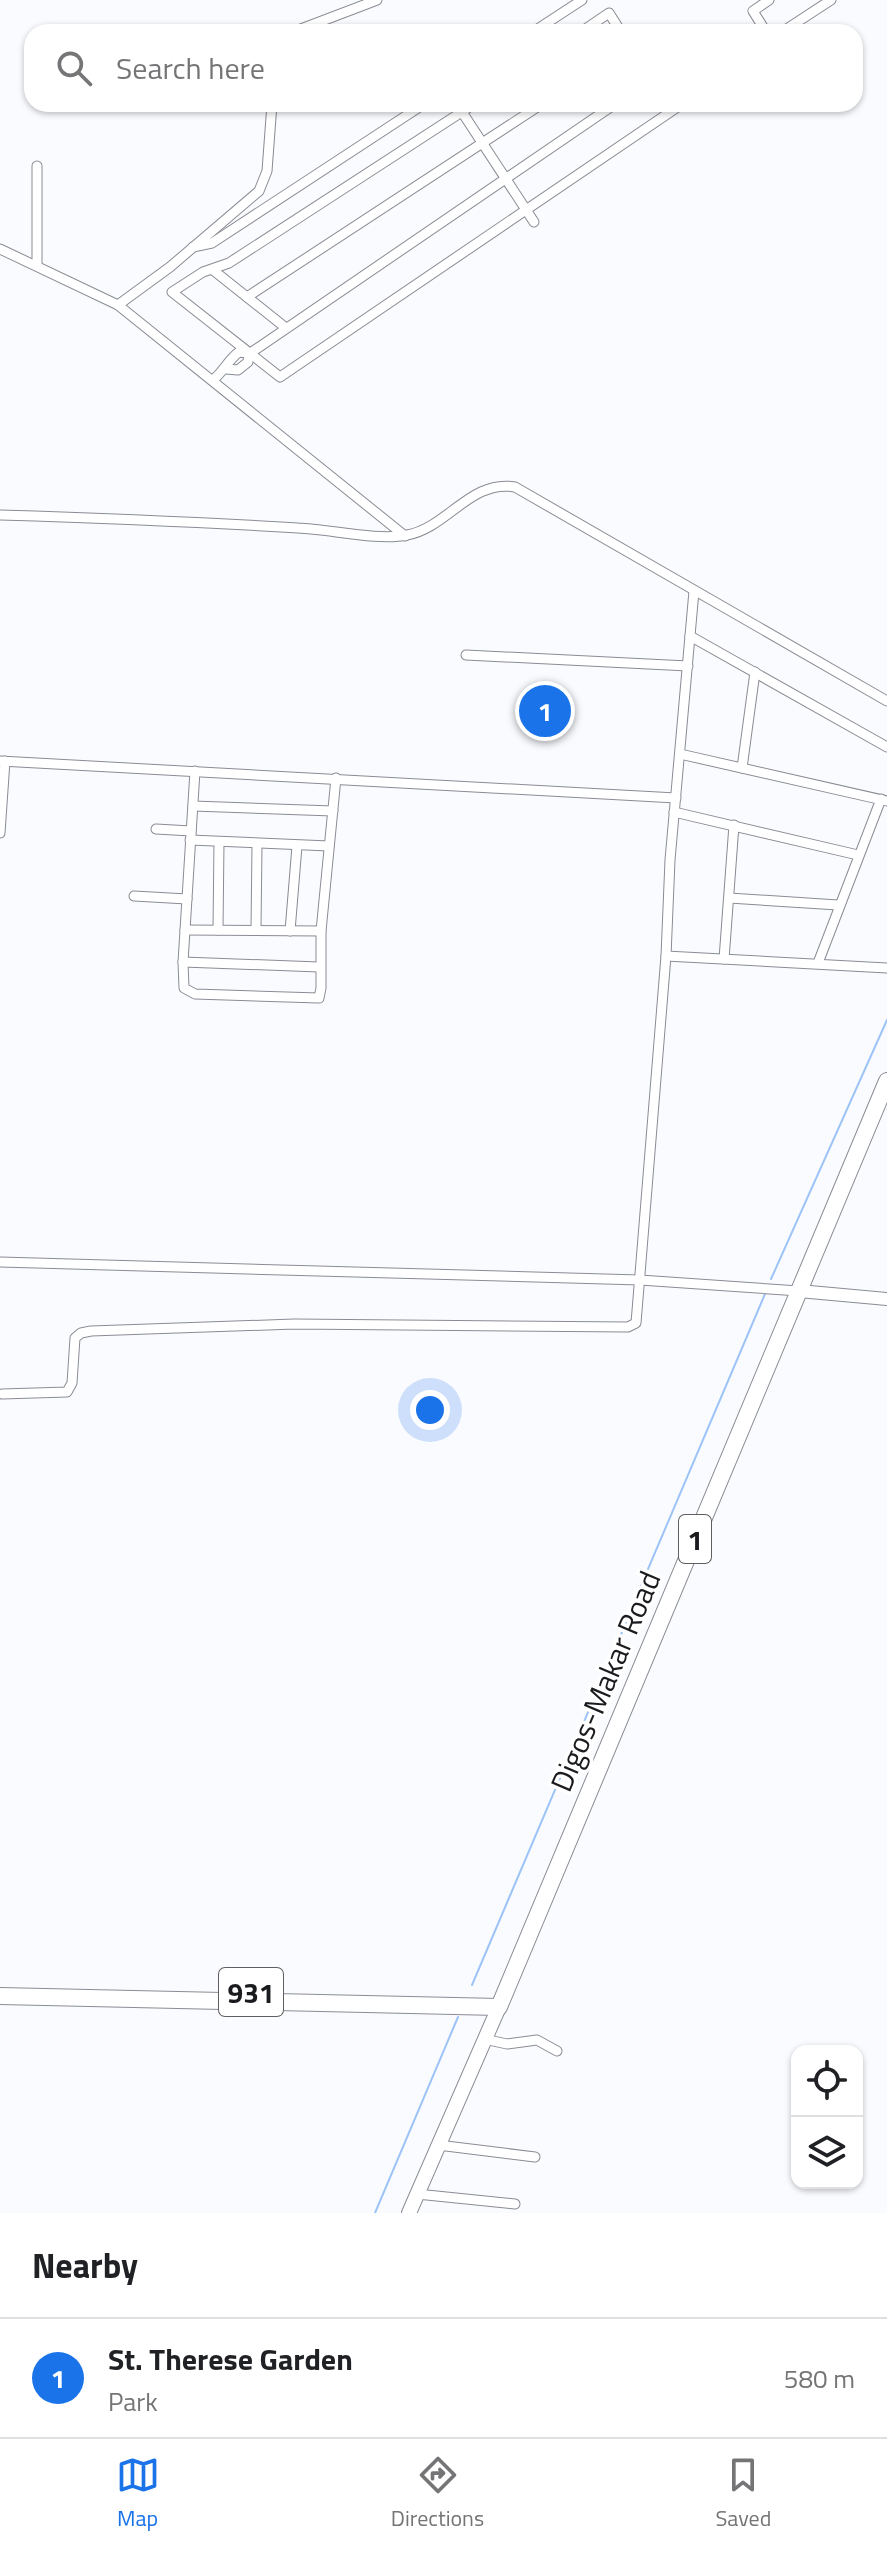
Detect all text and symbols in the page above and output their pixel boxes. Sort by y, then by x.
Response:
search box [24,24,863,112]
text: Search here [116,45,265,91]
icon: search [52,46,96,90]
pin: 1 [519,681,571,741]
your location [410,1390,450,1430]
road number: 1 [679,1515,711,1563]
street label: Digos-Makar Road [538,1564,672,1798]
road number: 931 [219,1968,283,2016]
map controls [791,2045,863,2189]
button: locate [791,2045,863,2117]
button: layers [791,2117,863,2189]
text: Nearby [32,2239,138,2291]
text: St. Therese Garden [108,2336,353,2382]
text: 1 [51,2359,65,2398]
text: 580 m [784,2359,855,2398]
text: Park [108,2382,158,2421]
tab: Map [116,2453,160,2535]
tab: Directions [391,2453,484,2535]
tab: Saved [715,2453,771,2535]

